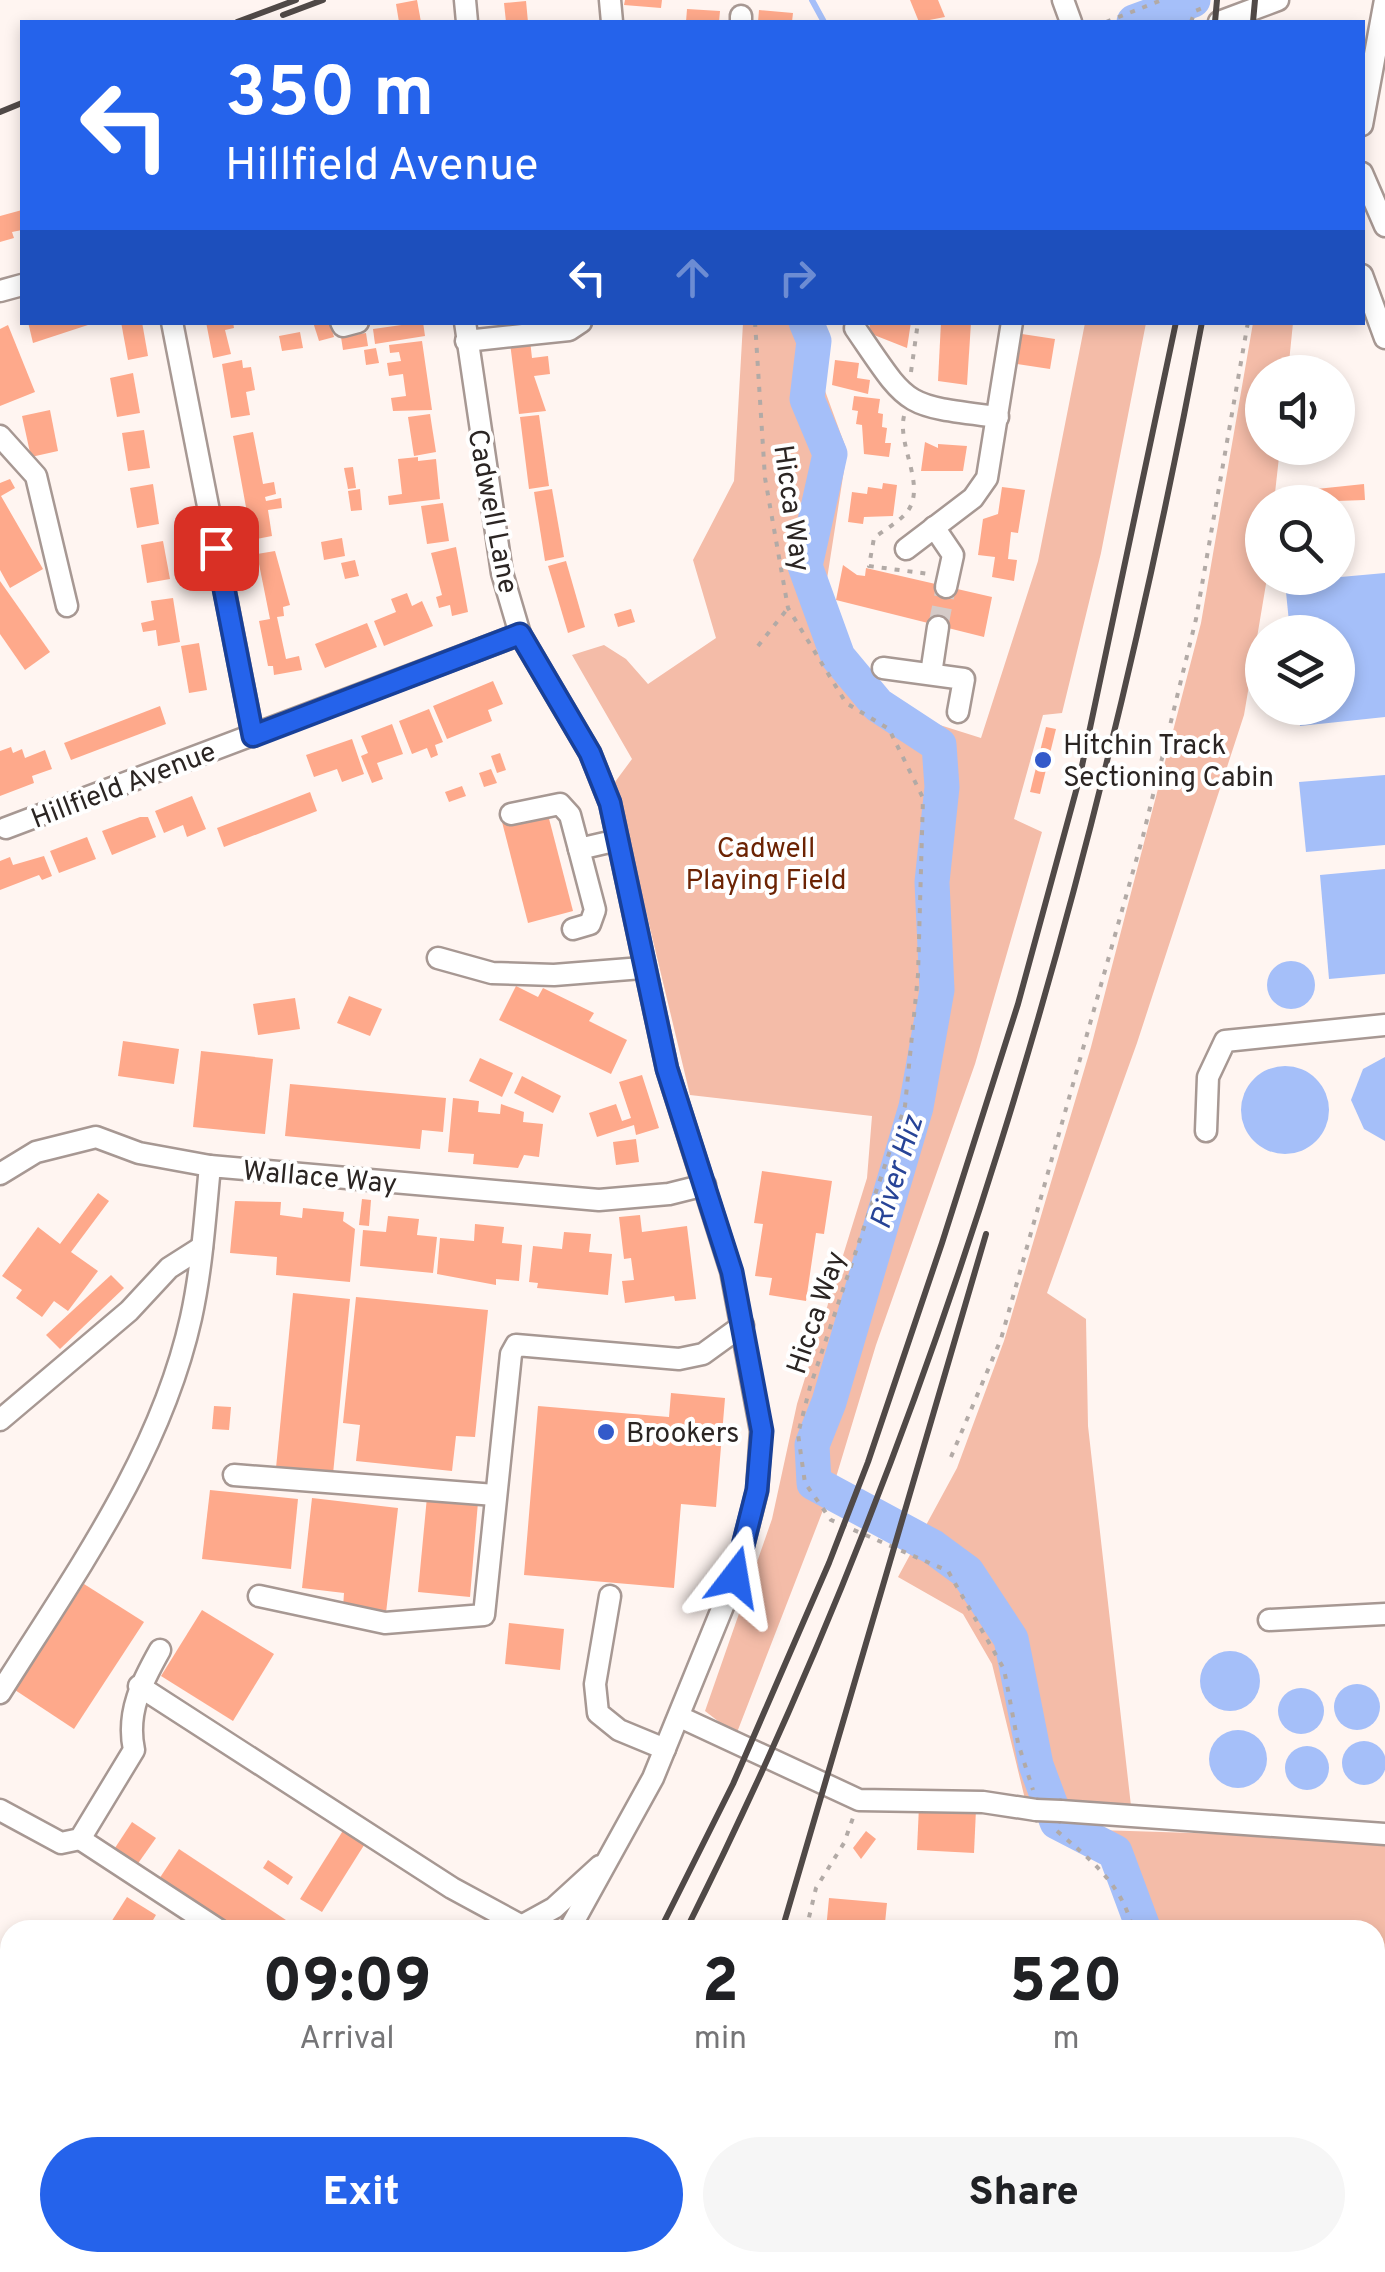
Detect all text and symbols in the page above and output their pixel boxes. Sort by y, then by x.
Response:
text: 350 m [225,52,434,141]
icon: left [60,60,190,190]
text: Hillfield Avenue [225,139,538,196]
icon: left [560,250,615,305]
icon: ahead [665,250,720,305]
icon: right [770,250,825,305]
map controls [1245,355,1355,725]
button: sound [1245,355,1355,465]
street label: Cadwell Lane [457,426,525,597]
street label: Hicca Way [763,443,817,574]
button: search [1245,485,1355,595]
pin [174,506,259,591]
icon: arrive [189,521,244,576]
button: layers [1245,615,1355,725]
place label: Hitchin Track Sectioning Cabin [1063,729,1274,797]
street label: Hillfield Avenue [27,735,222,839]
marker: Hitchin Track Sectioning Cabin [1032,749,1054,771]
park label: Cadwell Playing Field [685,832,847,900]
water label: River Hiz [864,1110,934,1234]
street label: Wallace Way [241,1154,399,1204]
street label: Hicca Way [780,1247,856,1379]
place label: Brookers [626,1417,739,1453]
marker: Brookers [595,1421,617,1443]
position arrow [683,1525,787,1629]
text: 09:09 [262,1947,431,2023]
text: 2 [702,1947,739,2023]
text: 520 [1010,1947,1123,2023]
text: Arrival [299,2020,395,2060]
text: min [694,2020,747,2060]
text: m [1052,2020,1080,2060]
button: Exit [40,2137,683,2252]
button: Share [703,2137,1345,2252]

